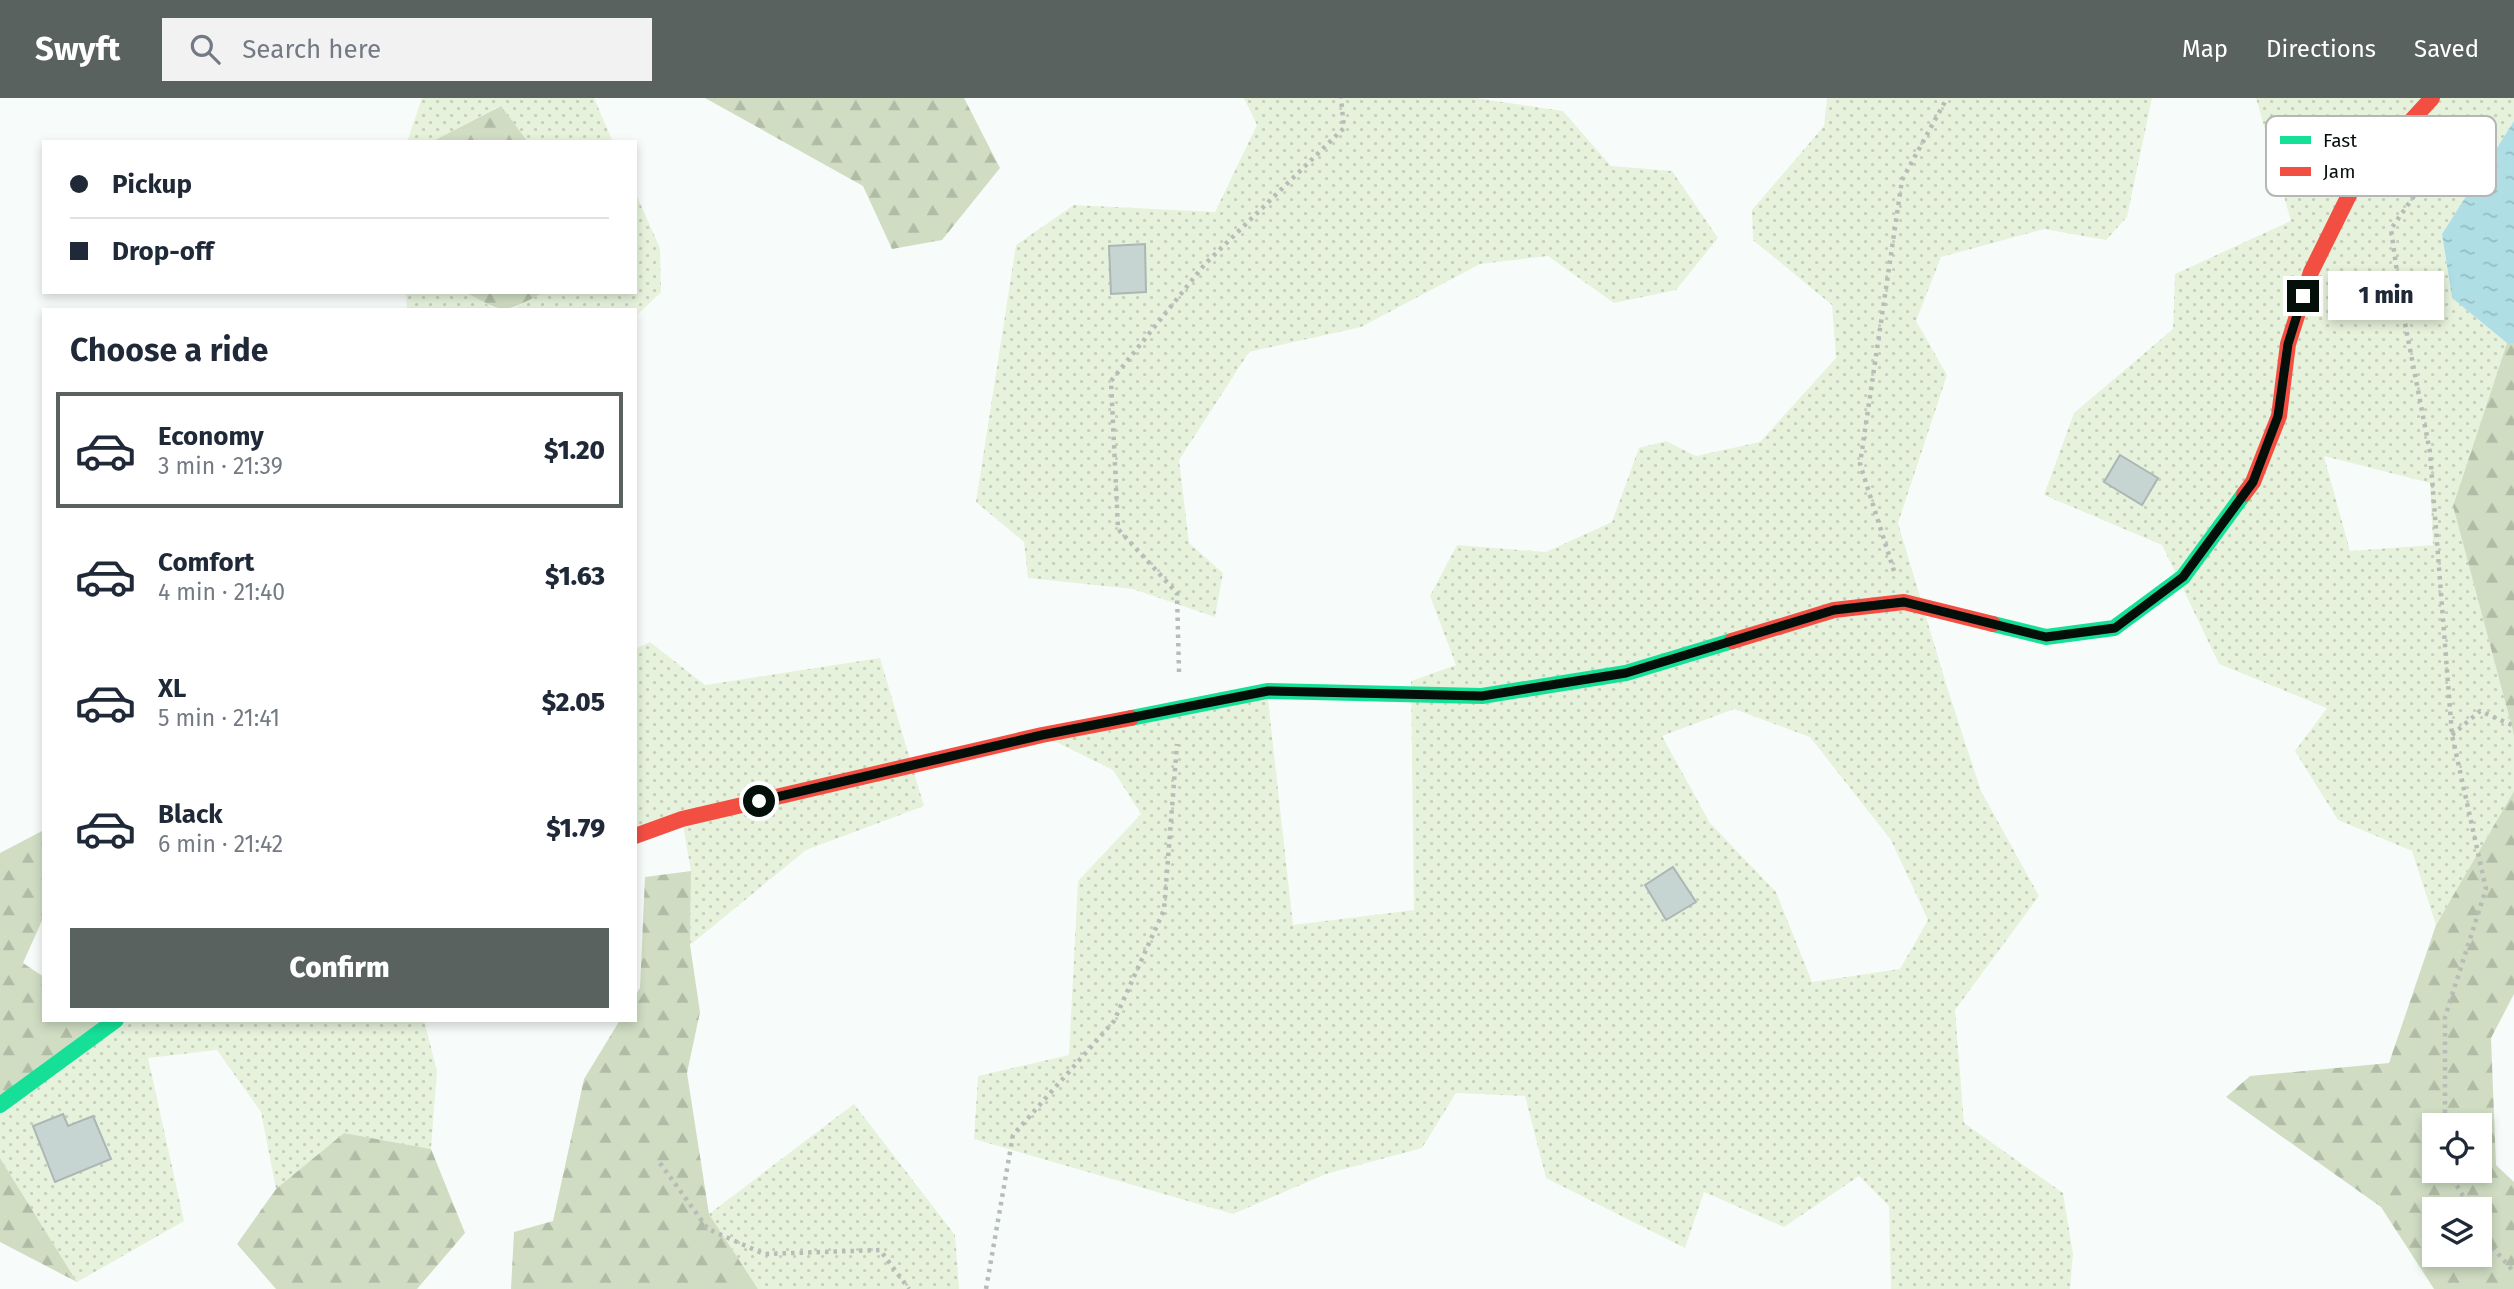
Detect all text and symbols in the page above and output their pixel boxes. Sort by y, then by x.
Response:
search box [162,18,652,81]
text: Swyft [35,29,120,69]
icon: search [186,30,224,68]
text: Search here [242,34,381,65]
text: Map [2182,35,2228,63]
text: Directions [2266,35,2376,63]
text: Saved [2414,35,2479,63]
legend [2266,116,2496,196]
text: Fast [2323,129,2357,152]
text: Jam [2323,160,2355,183]
text: Pickup [112,169,192,200]
text: Drop-off [112,236,214,267]
callout: 1 min [2328,272,2443,320]
route end [2287,280,2319,312]
text: 1 min [2358,281,2414,309]
text: Choose a ride [70,331,268,369]
icon: car [74,419,137,482]
text: Economy [158,421,264,452]
text: $1.20 [544,435,605,466]
text: 3 min · 21:39 [158,452,283,480]
icon: car [74,545,137,608]
text: Comfort [158,547,254,578]
text: $1.63 [545,561,605,592]
text: 4 min · 21:40 [158,578,285,606]
icon: car [74,671,137,734]
text: XL [158,673,186,704]
text: $2.05 [542,687,605,718]
text: 5 min · 21:41 [158,704,280,732]
route start [743,785,775,817]
icon: car [74,797,137,860]
text: Black [158,799,223,830]
text: $1.79 [546,813,605,844]
text: 6 min · 21:42 [158,830,283,858]
button: Confirm [70,928,609,1008]
map controls [2422,1113,2492,1267]
button: locate [2422,1113,2492,1183]
button: layers [2422,1197,2492,1267]

